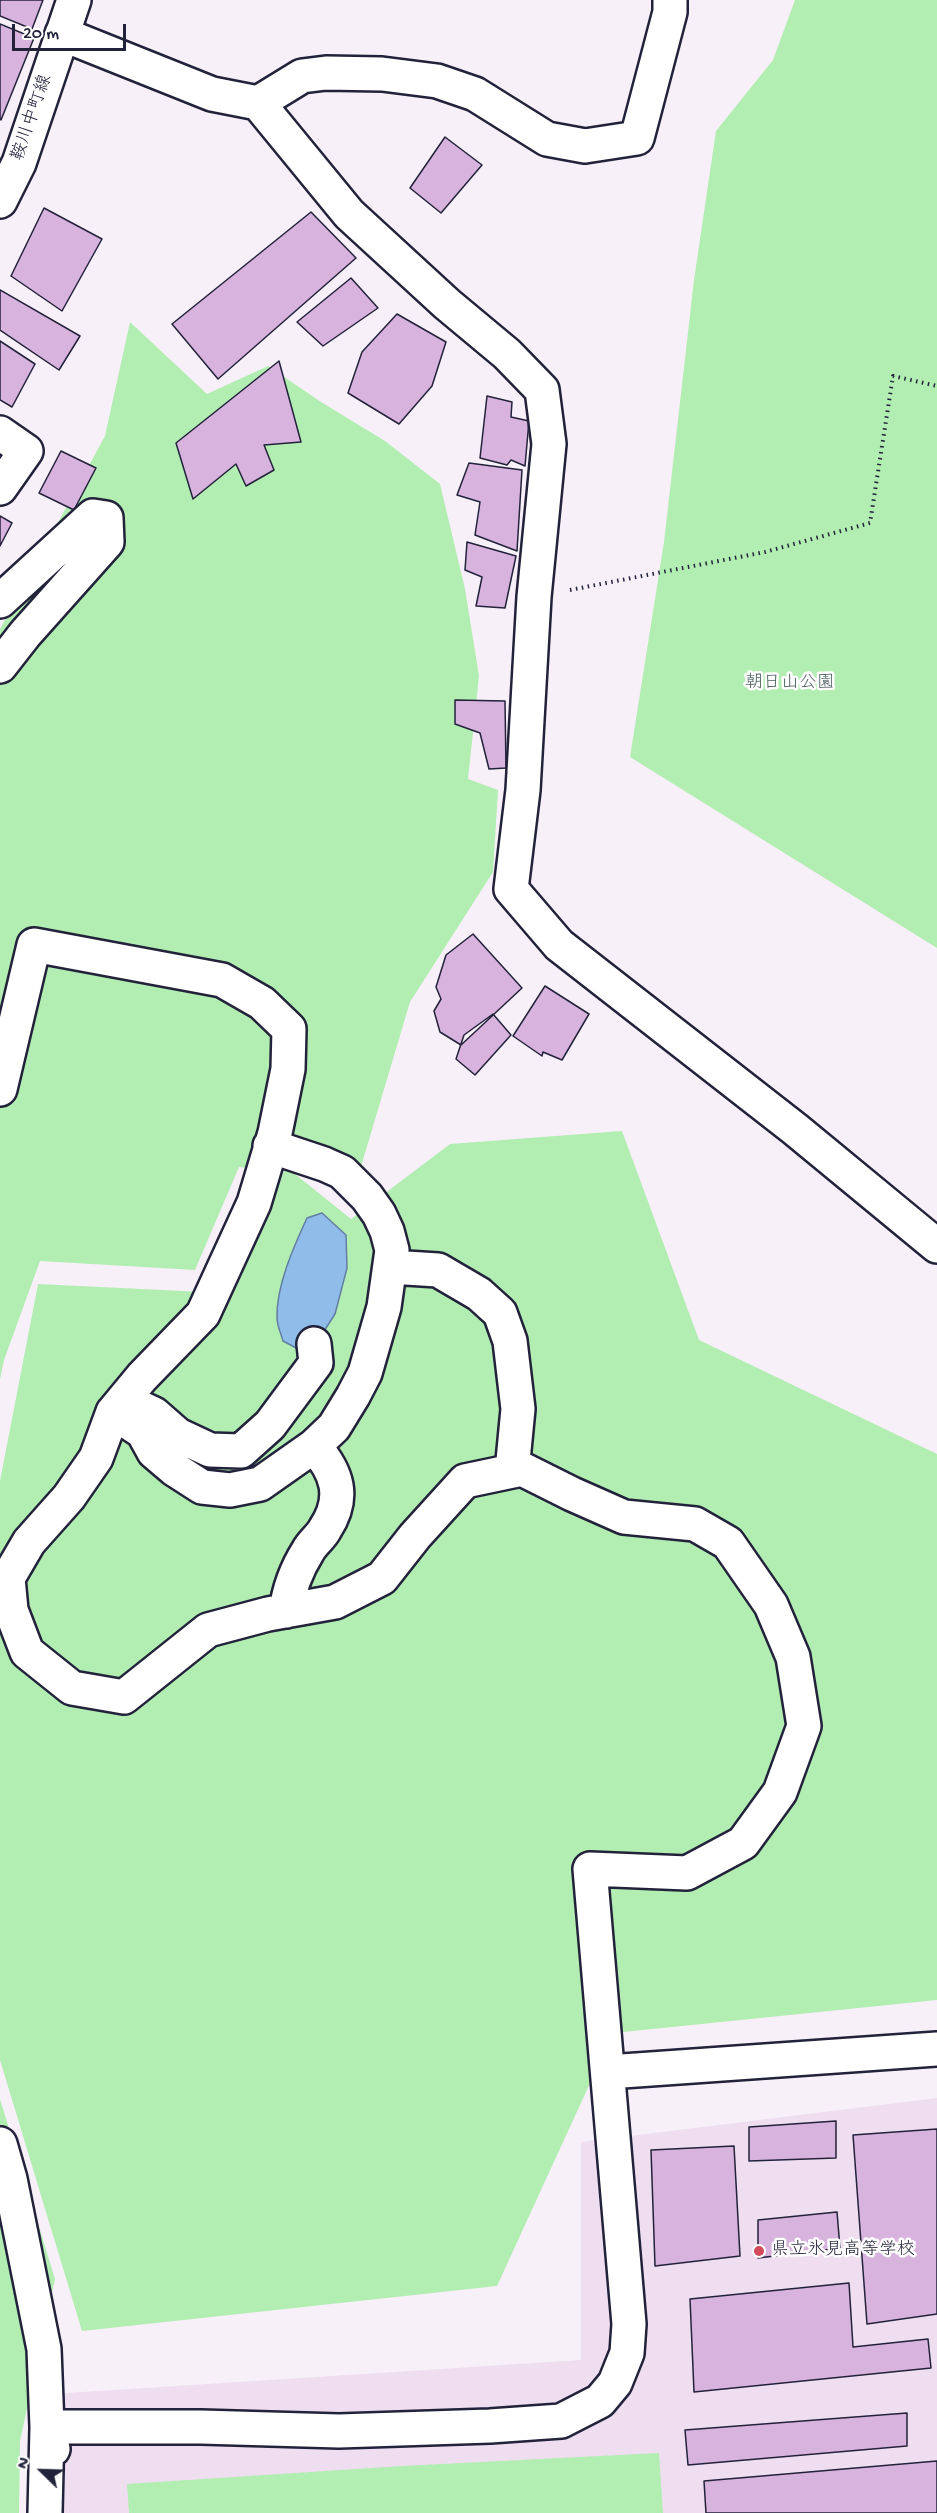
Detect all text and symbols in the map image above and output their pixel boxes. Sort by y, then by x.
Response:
scale bar [15,12,129,50]
text: 20 m [23,24,59,45]
street label: 鞍川中町線 [8,72,58,164]
park label: 朝日山公園 [745,673,835,695]
place label: 県立氷見高等学校 [771,2240,915,2262]
marker: 県立氷見高等学校 [752,2244,766,2258]
north arrow [12,2441,72,2501]
text: N [14,2455,36,2472]

